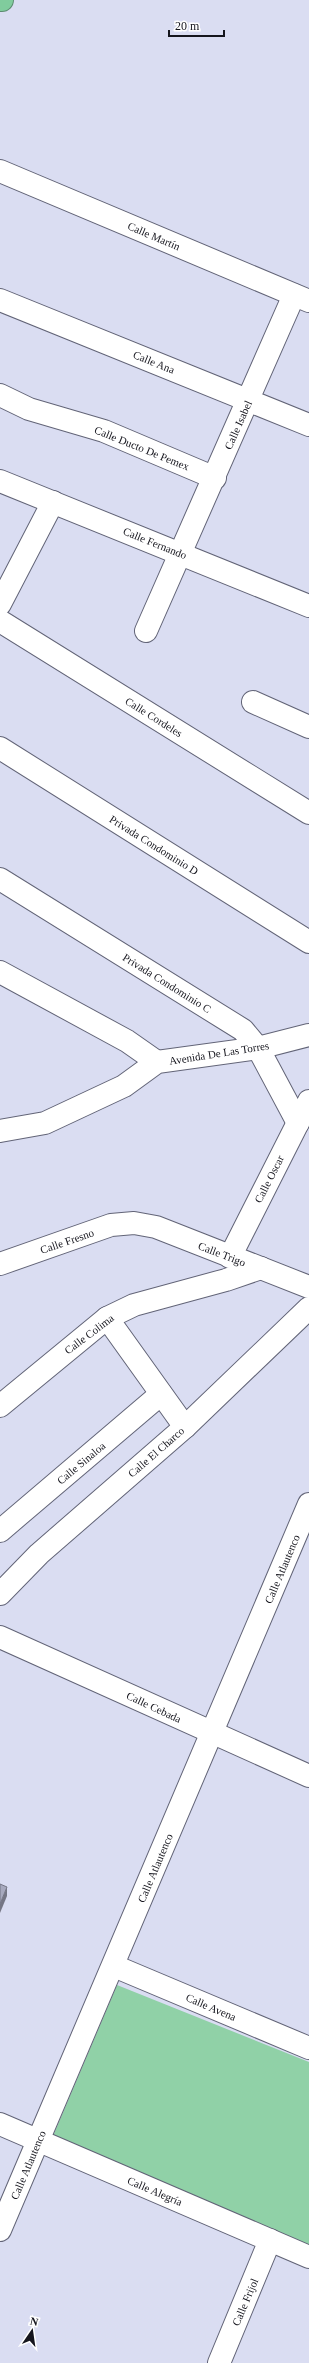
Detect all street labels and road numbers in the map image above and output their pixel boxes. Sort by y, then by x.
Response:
street label: Calle Martín [126,220,183,253]
street label: Calle Ana [131,348,177,376]
street label: Calle Isabel [222,399,254,451]
street label: Calle Ducto De Pemex [93,423,192,473]
street label: Calle Fernando [121,525,189,561]
street label: Calle Cordeles [123,695,185,739]
street label: Privada Condominio D [108,813,200,877]
street label: Privada Condominio C [121,951,213,1015]
street label: Avenida De Las Torres [168,1039,270,1067]
street label: Calle Oscar [252,1153,286,1205]
street label: Calle Fresno [39,1226,96,1256]
street label: Calle Trigo [197,1239,248,1269]
street label: Calle Colima [62,1312,116,1356]
street label: Calle El Charco [126,1424,187,1480]
street label: Calle Sinaloa [55,1439,108,1487]
street label: Calle Atlautenco [262,1532,302,1605]
street label: Calle Cebada [125,1689,183,1725]
street label: Calle Atlautenco [135,1831,175,1904]
street label: Calle Avena [184,1991,238,2023]
street label: Calle Atlautenco [8,2128,48,2201]
street label: Calle Alegría [126,2174,184,2208]
street label: Calle Frijol [230,2276,260,2328]

